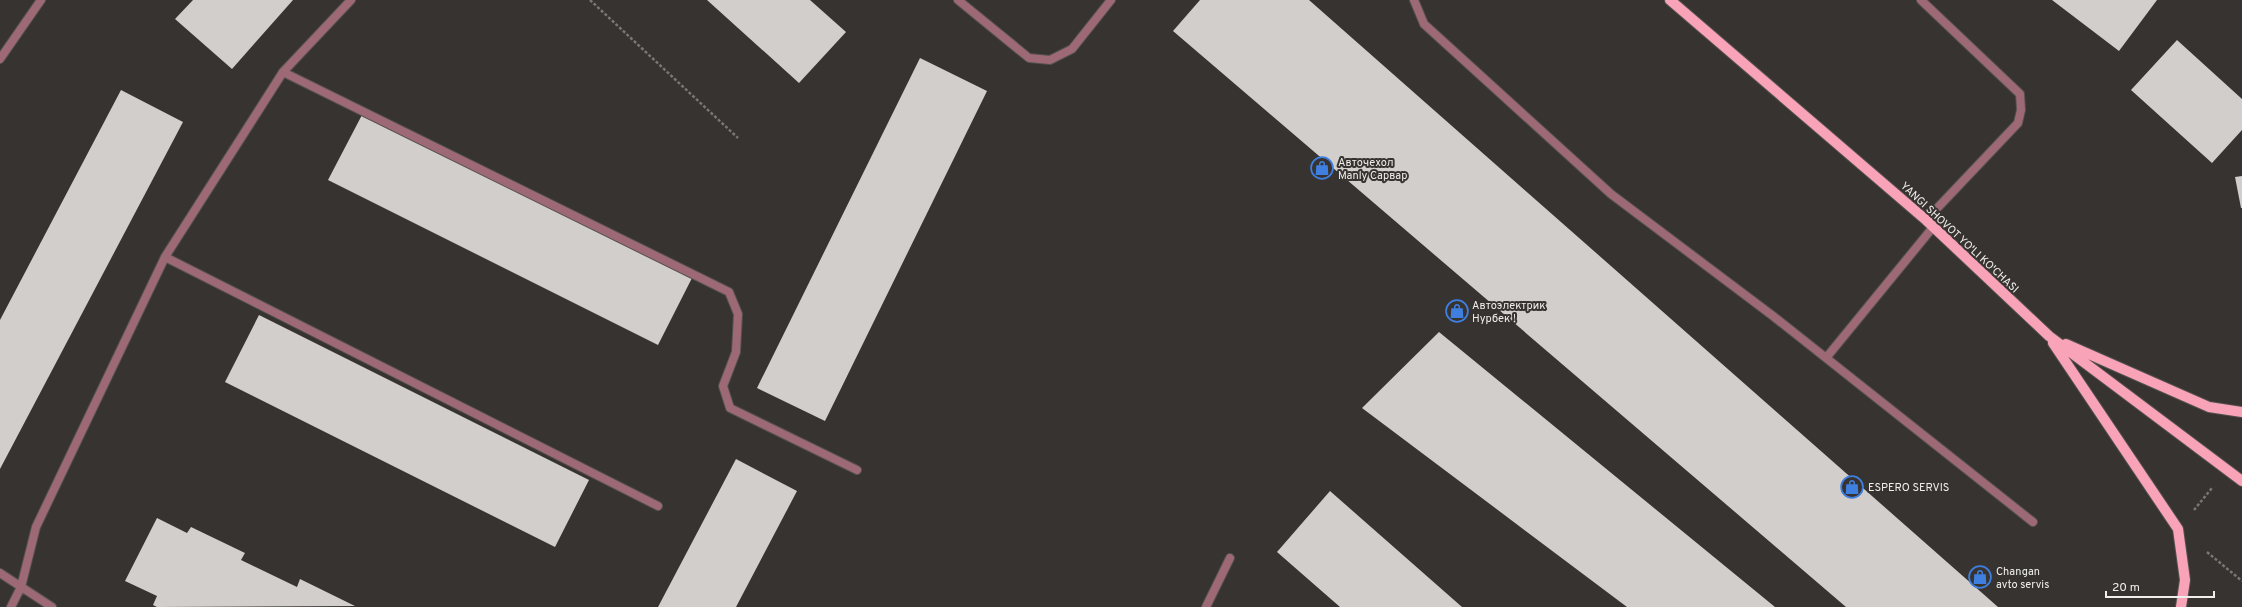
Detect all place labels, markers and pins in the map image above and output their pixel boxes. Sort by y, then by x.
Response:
shop icon: Авточехол Manly Сарвар [1309,155,1335,181]
place label: Авточехол Manly Сарвар [1338,156,1407,183]
shop icon: Автоэлектрик Нурбек ! [1444,298,1470,324]
place label: Автоэлектрик Нурбек ! [1472,299,1545,326]
shop icon: ESPERO SERVIS [1839,474,1865,500]
place label: ESPERO SERVIS [1868,481,1949,495]
shop icon: Changan avto servis [1967,564,1993,590]
place label: Changan avto servis [1996,565,2049,592]

